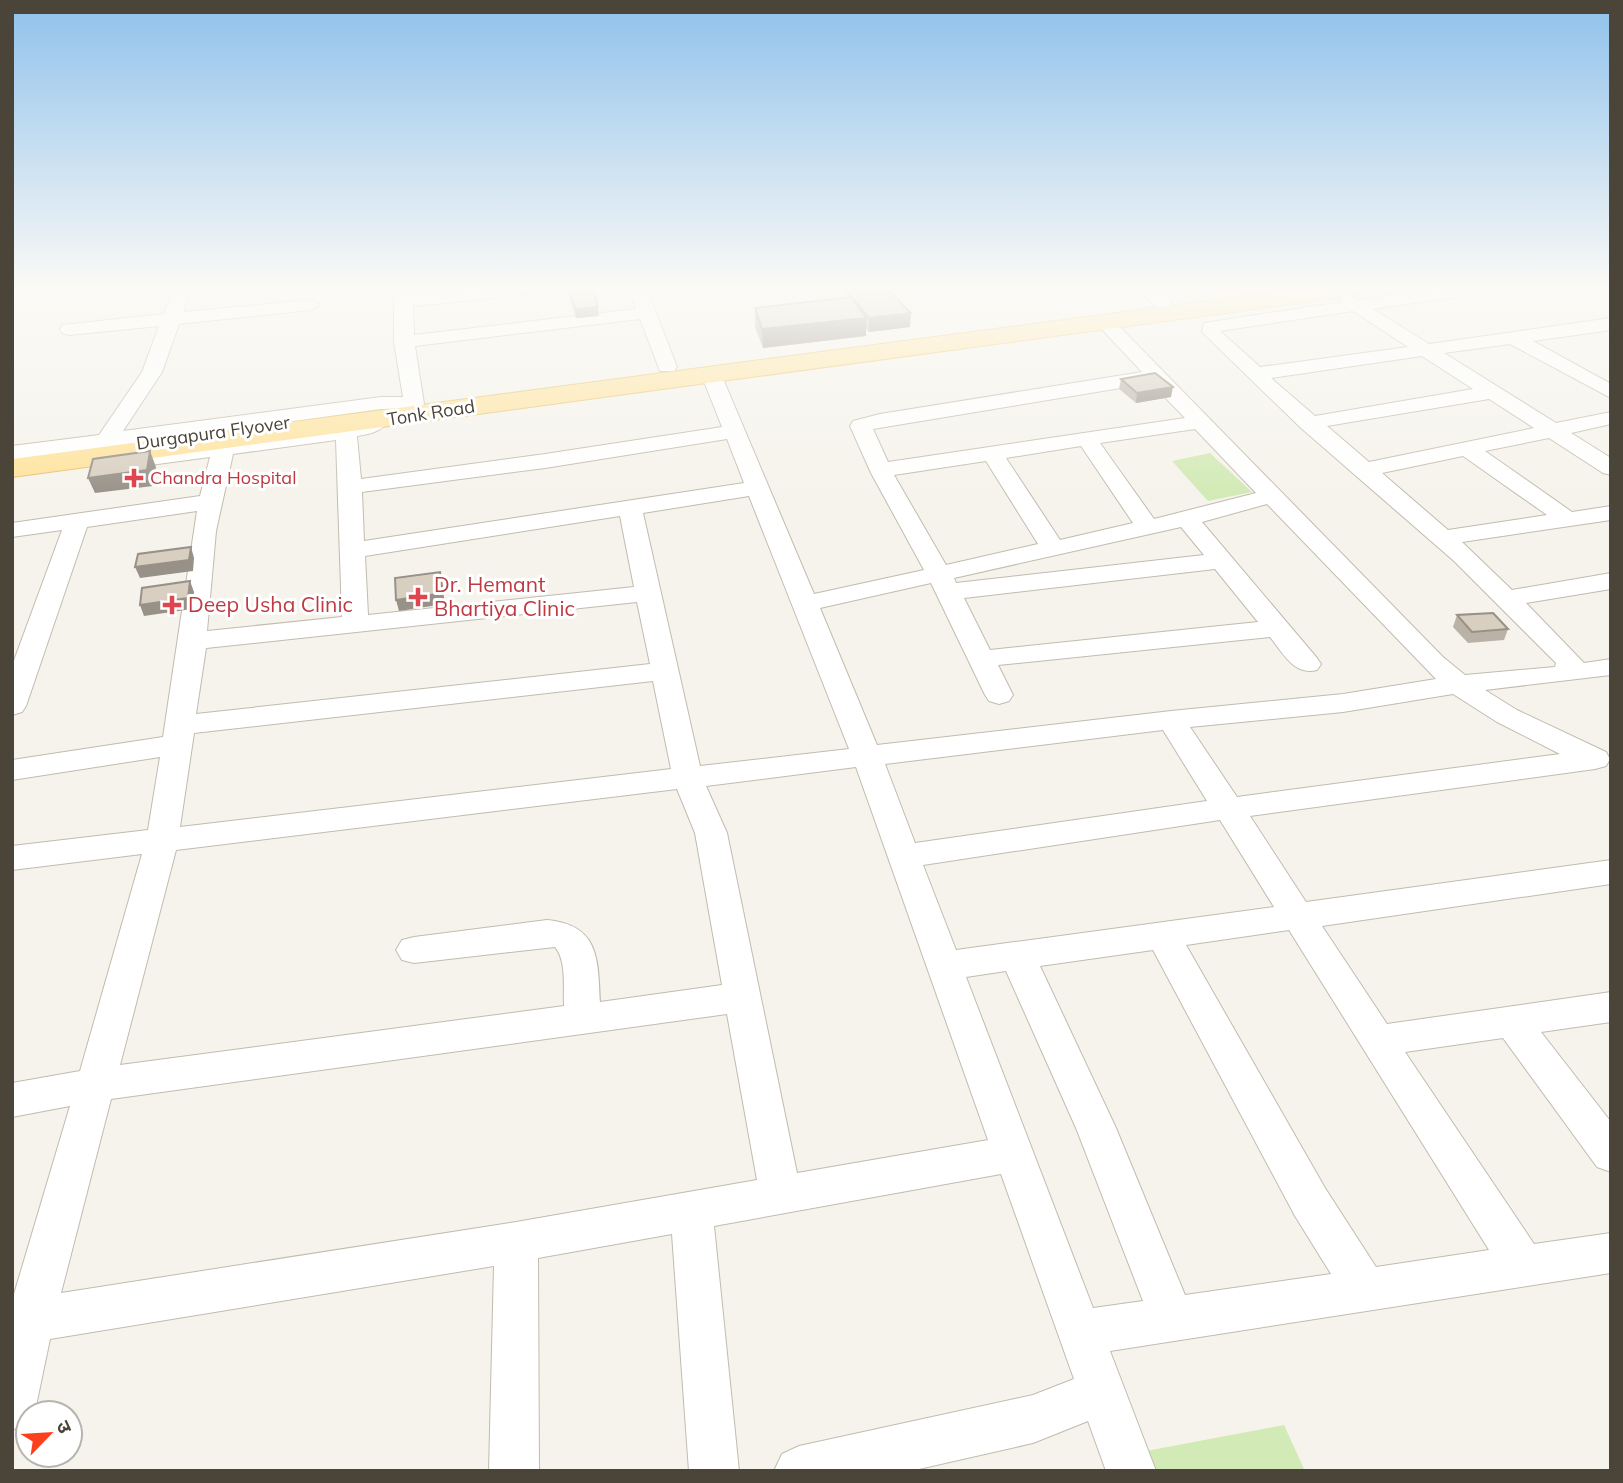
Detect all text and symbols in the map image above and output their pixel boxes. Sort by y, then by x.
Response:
street label: Tonk Road [385,394,476,431]
street label: Durgapura Flyover [135,410,292,455]
place label: Chandra Hospital [150,466,296,489]
marker: Chandra Hospital [124,468,144,488]
place label: Dr. Hemant Bhartiya Clinic [434,571,575,621]
marker: Dr. Hemant Bhartiya Clinic [408,587,428,607]
place label: Deep Usha Clinic [188,591,353,617]
marker: Deep Usha Clinic [162,595,182,615]
north arrow [14,1399,84,1469]
text: उ [51,1417,78,1438]

